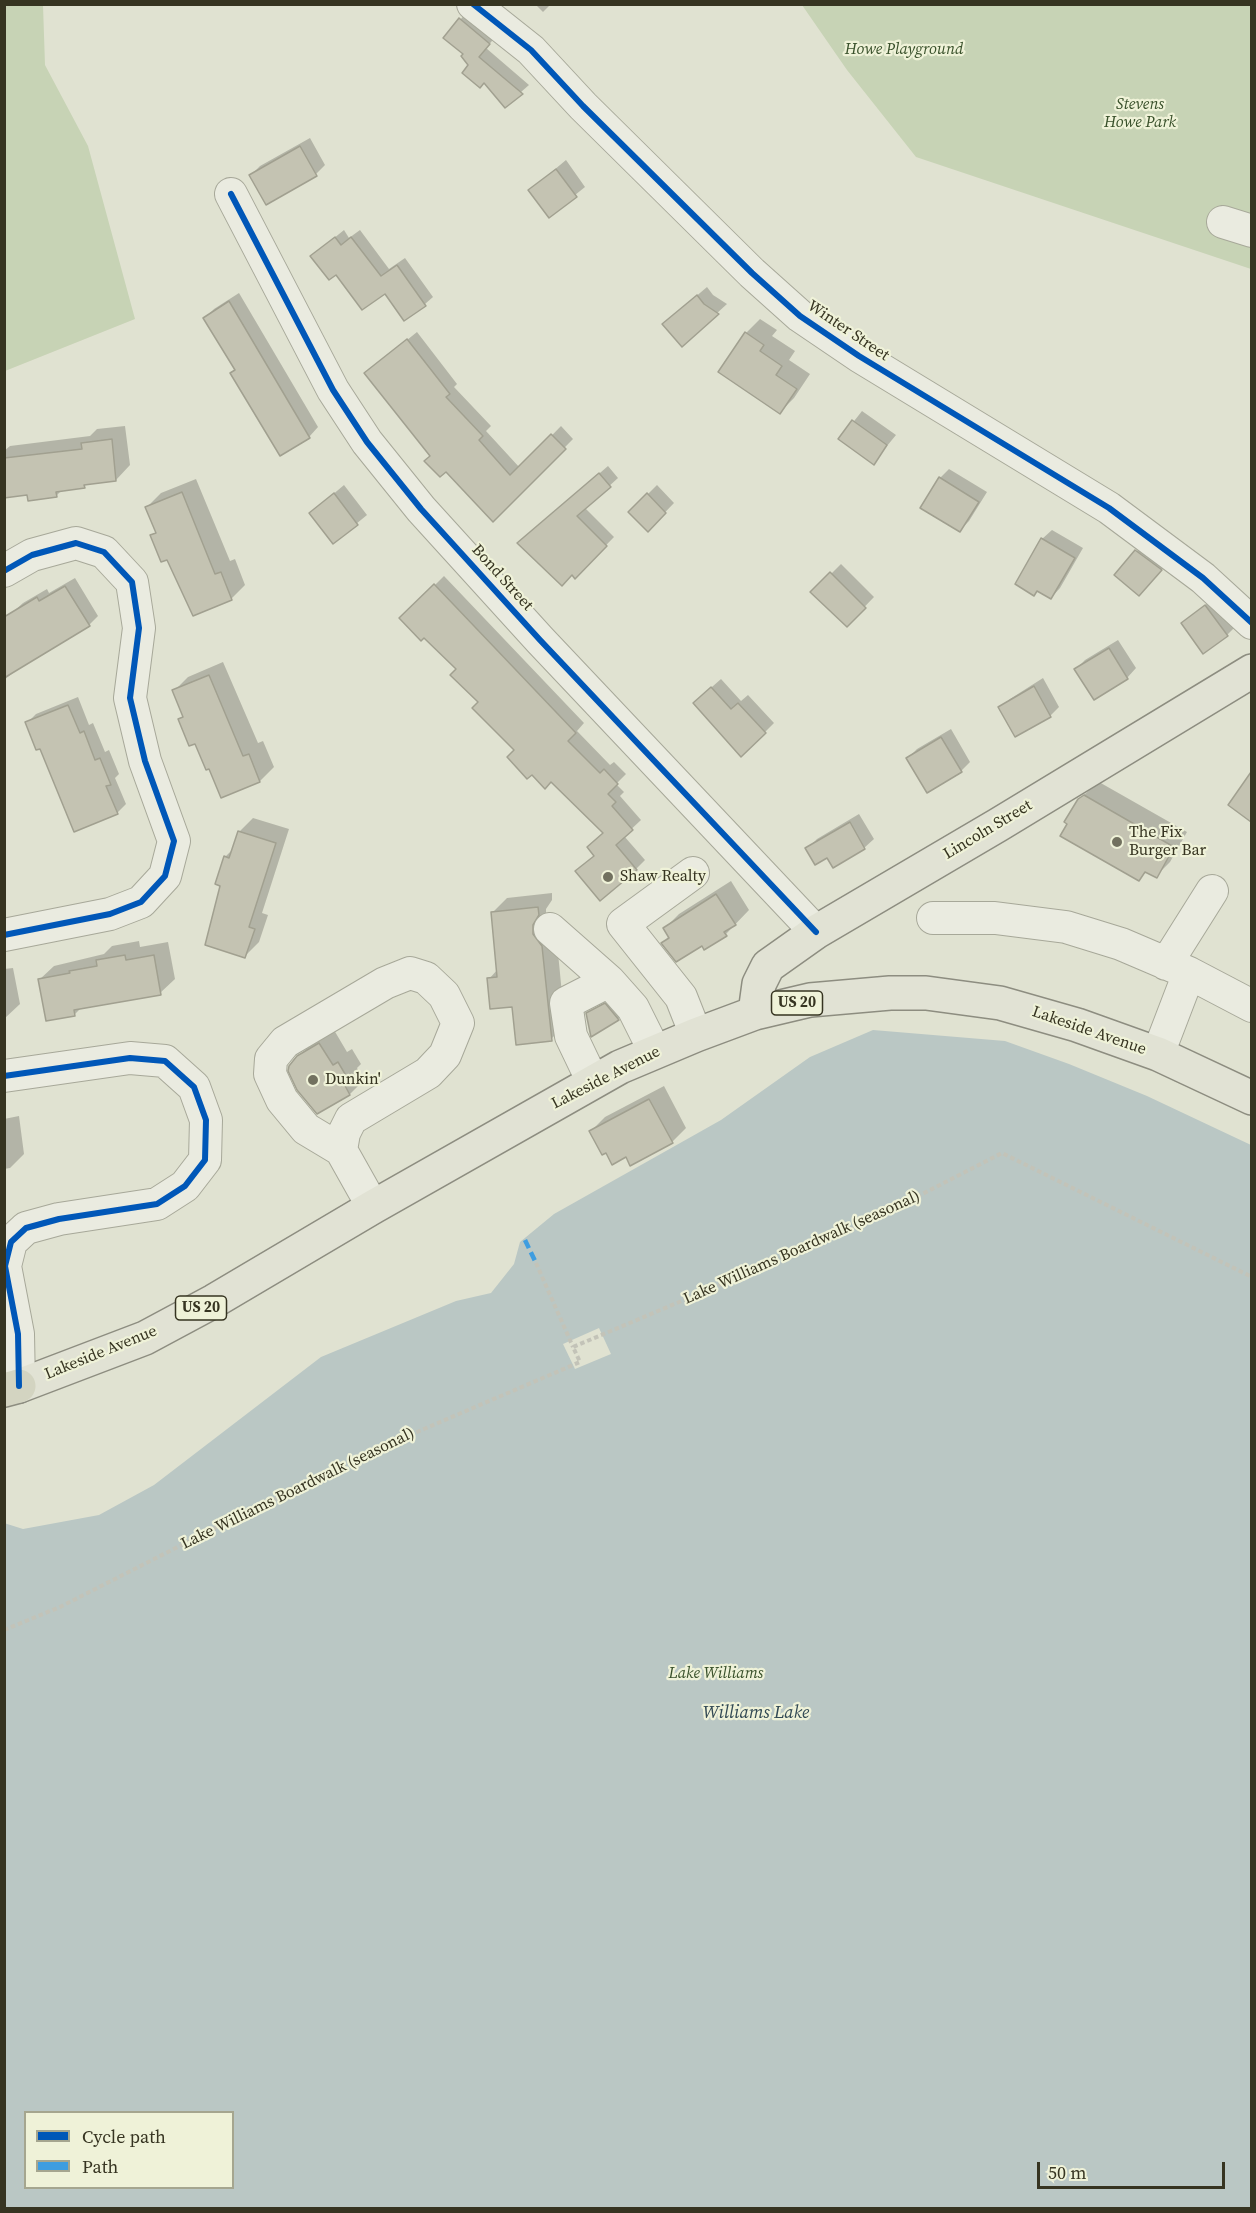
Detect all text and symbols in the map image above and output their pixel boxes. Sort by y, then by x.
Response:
park label: Howe Playground [845,40,963,60]
park label: Stevens Howe Park [1104,95,1176,133]
street label: Winter Street [803,297,893,365]
street label: Bond Street [467,541,537,615]
street label: Lincoln Street [940,796,1036,864]
place label: The Fix Burger Bar [1129,823,1206,861]
marker: The Fix Burger Bar [1110,835,1124,849]
place label: Shaw Realty [620,867,706,887]
marker: Shaw Realty [601,870,615,884]
road number: US 20 [772,991,822,1015]
street label: Lakeside Avenue [1029,1002,1149,1060]
street label: Lakeside Avenue [548,1042,664,1114]
place label: Dunkin' [325,1070,381,1090]
marker: Dunkin' [306,1073,320,1087]
street label: Lake Williams Boardwalk (seasonal) [681,1187,923,1309]
road number: US 20 [176,1296,226,1320]
street label: Lakeside Avenue [42,1322,160,1384]
street label: Lake Williams Boardwalk (seasonal) [178,1424,418,1554]
park label: Lake Williams [669,1664,763,1684]
water label: Williams Lake [703,1702,809,1724]
legend [24,2111,234,2189]
text: Cycle path [82,2124,166,2149]
scale bar [1040,2150,1228,2188]
text: Path [82,2154,118,2179]
text: 50 m [1048,2160,1086,2185]

